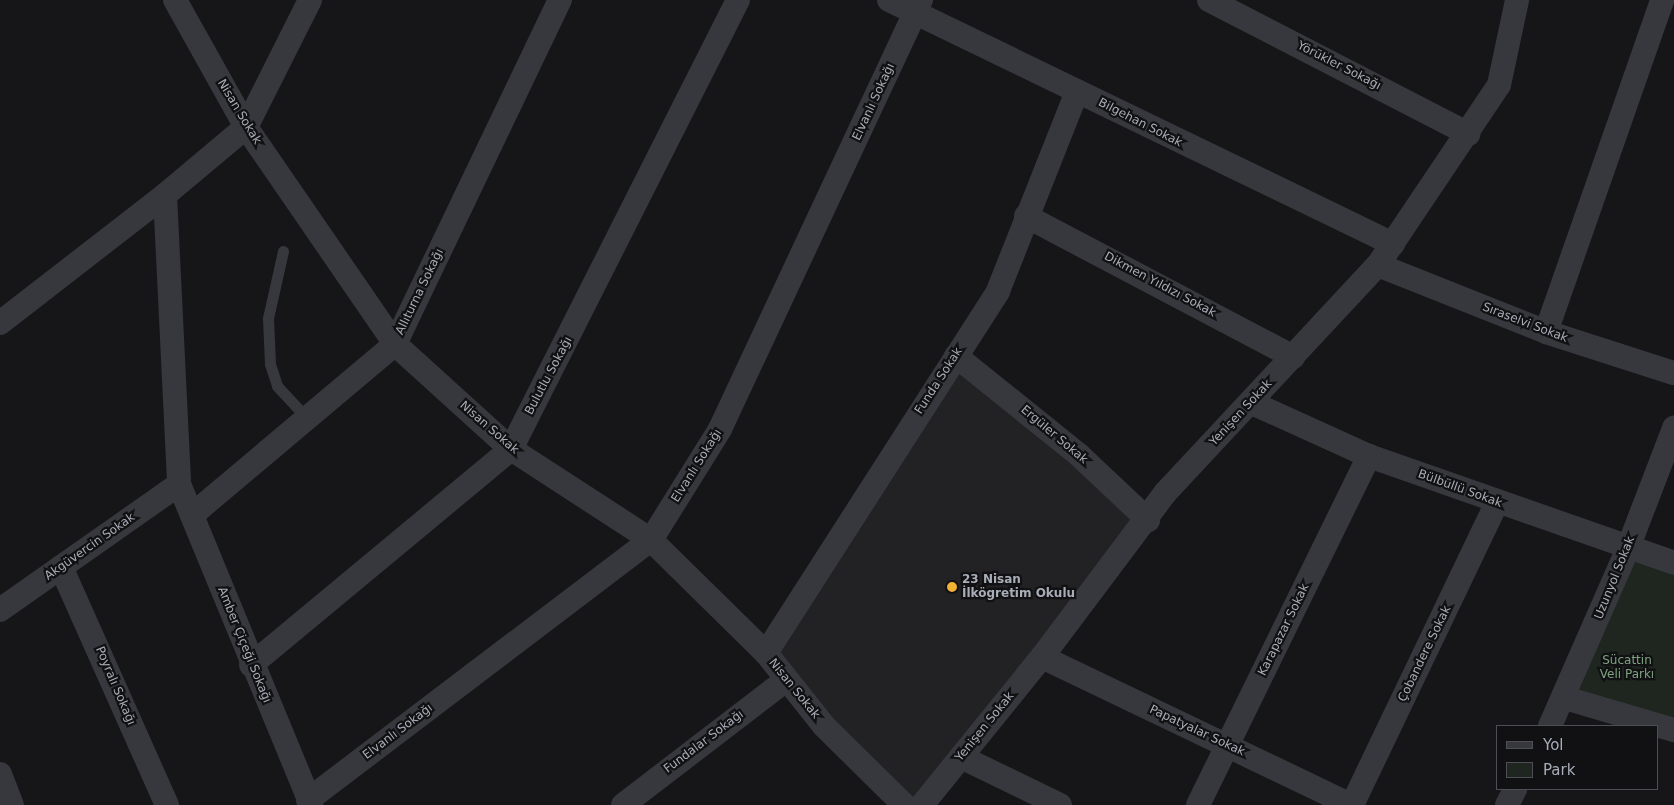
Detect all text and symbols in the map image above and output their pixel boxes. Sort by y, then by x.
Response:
street label: Yörükler Sokağı [1295,39,1383,93]
street label: Elvanlı Sokağı [850,61,898,143]
street label: Nisan Sokak [214,77,264,147]
street label: Bilgehan Sokak [1096,96,1184,150]
street label: Allıturna Sokağı [393,247,447,337]
street label: Dikmen Yıldızı Sokak [1102,249,1218,321]
street label: Sıraselvi Sokak [1480,300,1570,346]
street label: Bulutlu Sokağı [522,335,576,417]
street label: Funda Sokak [912,345,966,417]
street label: Yenişen Sokak [1207,377,1275,449]
street label: Nisan Sokak [457,399,521,457]
street label: Ergüler Sokak [1018,403,1090,467]
street label: Elvanlı Sokağı [669,427,725,505]
street label: Bülbüllü Sokak [1416,467,1504,511]
street label: Akgüvercin Sokak [42,510,138,584]
street label: Uzunyol Sokak [1592,535,1638,621]
place label: 23 Nisan İlkögretim Okulu [962,573,1075,601]
marker: 23 Nisan İlkögretim Okulu [946,581,958,593]
street label: Karapazar Sokak [1255,582,1313,678]
street label: Amber Çiçeği Sokağı [214,585,274,705]
street label: Çobandere Sokak [1395,604,1455,704]
street label: Poyralı Sokağı [92,645,138,727]
park label: Sücattin Veli Parkı [1600,654,1654,682]
street label: Nisan Sokak [765,656,823,722]
street label: Yenişen Sokak [953,689,1017,765]
street label: Elvanlı Sokağı [360,701,436,763]
street label: Papatyalar Sokak [1147,703,1247,759]
street label: Fundalar Sokağı [661,707,747,777]
legend [1496,725,1659,790]
text: Yol [1543,736,1564,754]
text: Park [1543,761,1575,779]

